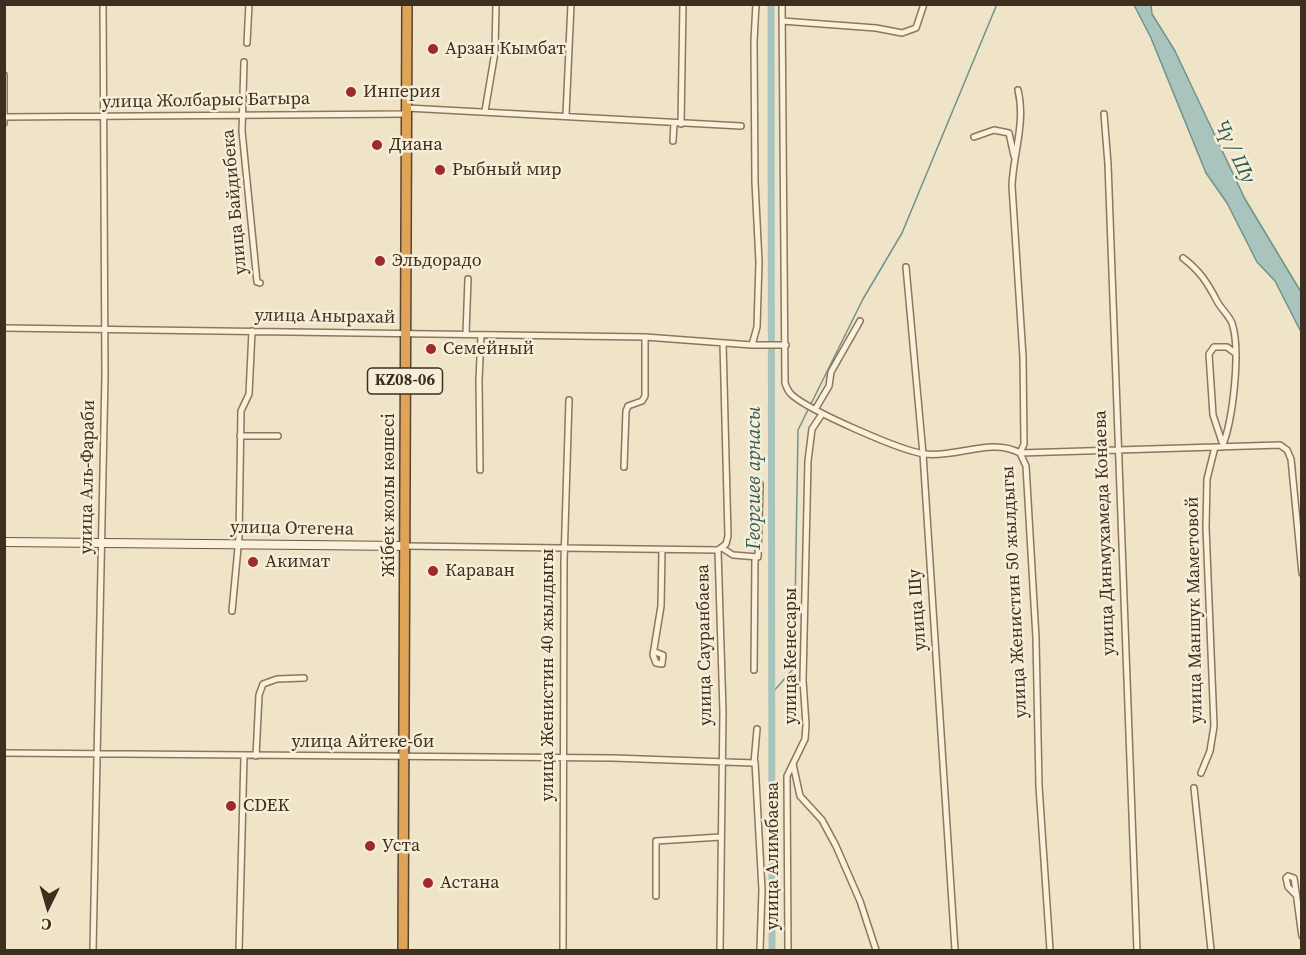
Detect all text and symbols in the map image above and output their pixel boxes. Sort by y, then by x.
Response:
place label: Арзан Кымбат [445,38,566,60]
marker: Арзан Кымбат [426,42,440,56]
place label: Инперия [363,81,441,103]
marker: Инперия [344,85,358,99]
street label: улица Жолбарыс Батыра [102,88,310,114]
water label: Чү / Шу [1208,116,1260,188]
street label: улица Байдибека [218,128,252,276]
place label: Диана [389,134,443,156]
marker: Диана [370,138,384,152]
place label: Рыбный мир [452,159,561,181]
marker: Рыбный мир [433,163,447,177]
place label: Эльдорадо [392,250,482,272]
marker: Эльдорадо [373,254,387,268]
street label: улица Анырахай [254,305,396,329]
place label: Семейный [443,338,534,360]
marker: Семейный [424,342,438,356]
road number: KZ08-06 [368,368,442,394]
street label: улица Аль-Фараби [76,399,100,555]
water label: Георгиев арнасы [743,406,767,550]
street label: улица Динмухамеда Конаева [1090,410,1120,656]
street label: Жібек жолы көшесі [378,413,400,577]
street label: улица Женистин 50 жылдыгы [998,465,1032,719]
street label: улица Маншук Маметовой [1182,496,1208,724]
street label: улица Отегена [230,517,354,541]
street label: улица Женистин 40 жылдыгы [537,549,559,801]
place label: Акимат [265,551,330,573]
marker: Акимат [246,555,260,569]
place label: Караван [445,560,515,582]
marker: Караван [426,564,440,578]
street label: улица Сауранбаева [693,564,717,726]
street label: улица Шу [904,568,932,652]
street label: улица Кенесары [780,587,802,725]
street label: улица Айтеке-би [292,731,434,753]
street label: улица Алимбаева [762,782,784,930]
place label: CDEK [243,795,289,817]
marker: CDEK [224,799,238,813]
place label: Уста [382,835,420,857]
marker: Уста [363,839,377,853]
place label: Астана [440,872,500,894]
marker: Астана [421,876,435,890]
north arrow [18,877,78,937]
text: С [41,914,52,936]

